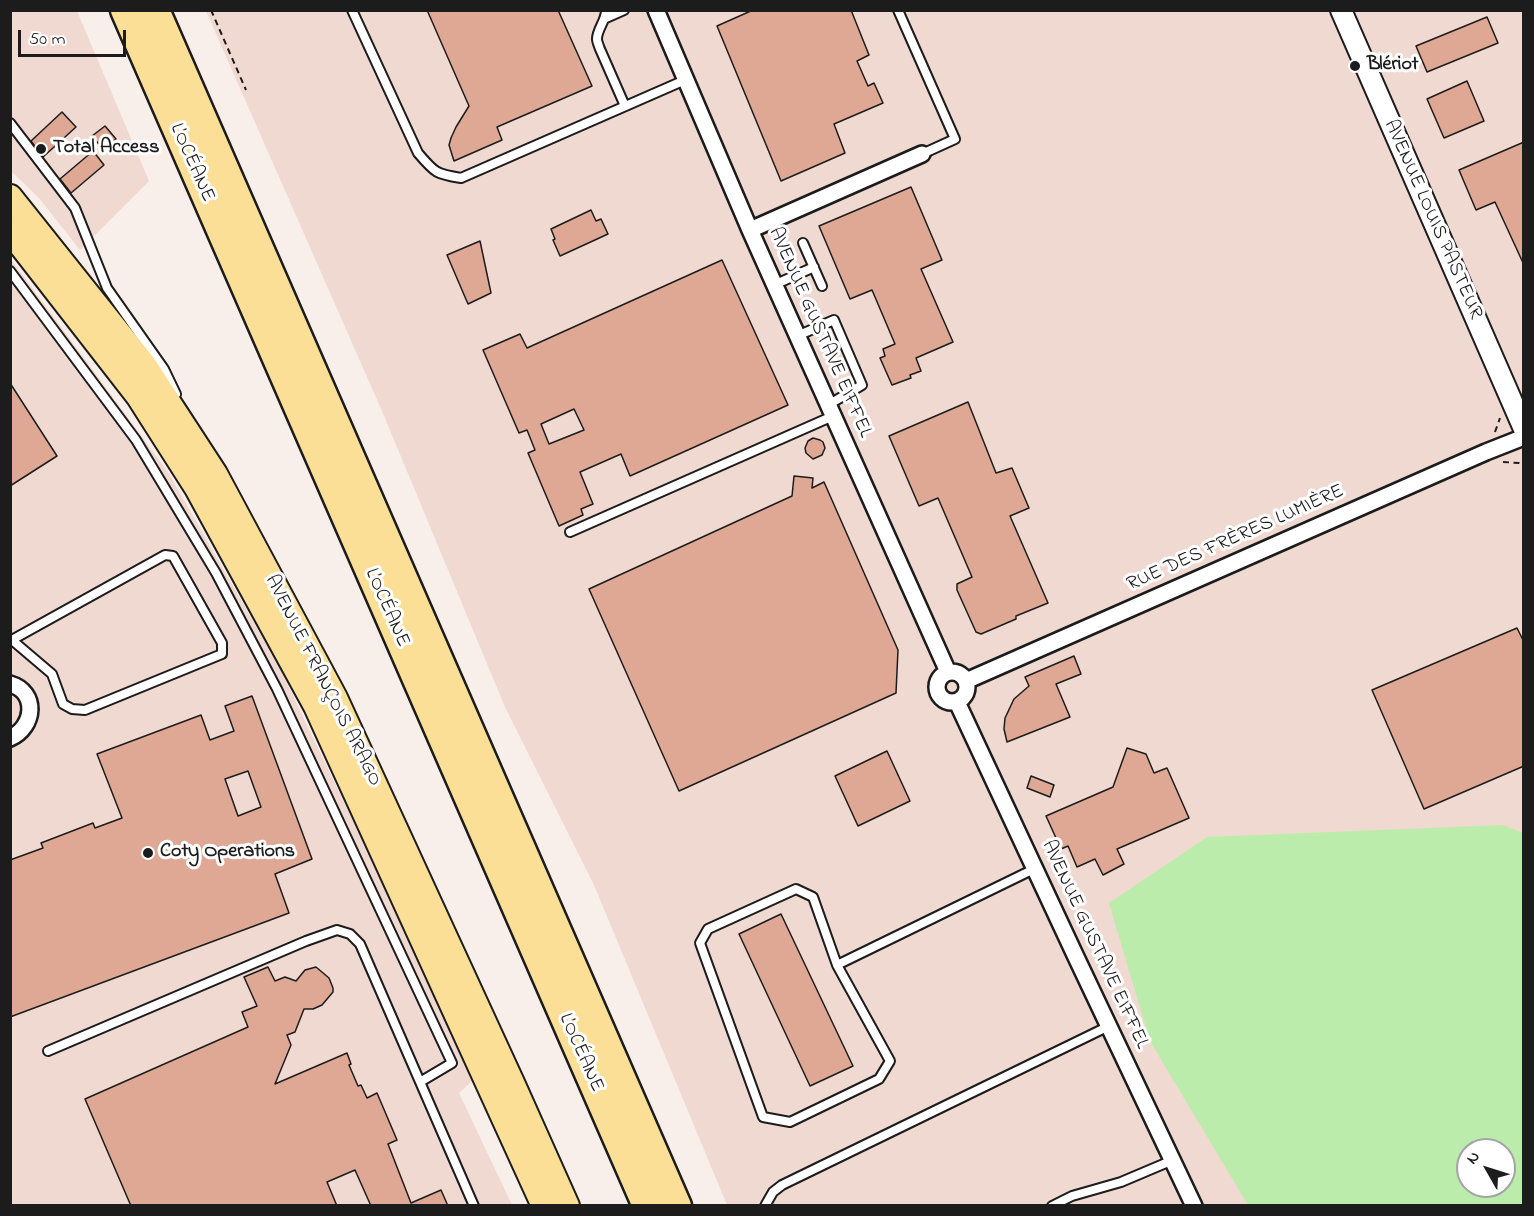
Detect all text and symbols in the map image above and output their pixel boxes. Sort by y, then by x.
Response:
scale bar [21,18,129,56]
text: 50 m [29,27,66,53]
place label: Blériot [1367,54,1418,78]
marker: Blériot [1348,59,1362,73]
street label: AVENUE LOUIS PASTEUR [1377,117,1487,323]
street label: L’OCÉANE [163,120,219,206]
place label: Total Access [53,137,159,161]
marker: Total Access [34,142,48,156]
street label: AVENUE GUSTAVE EIFFEL [762,224,876,442]
street label: RUE DES FRÈRES LUMIÈRE [1124,480,1348,598]
street label: L’OCÉANE [358,565,414,651]
street label: AVENUE FRANÇOIS ARAGO [258,571,386,791]
street label: AVENUE GUSTAVE EIFFEL [1035,837,1153,1053]
place label: Coty Operations [160,841,295,865]
marker: Coty Operations [141,846,155,860]
street label: L’OCÉANE [552,1010,608,1096]
north arrow [1456,1138,1516,1198]
text: N [1461,1146,1486,1170]

